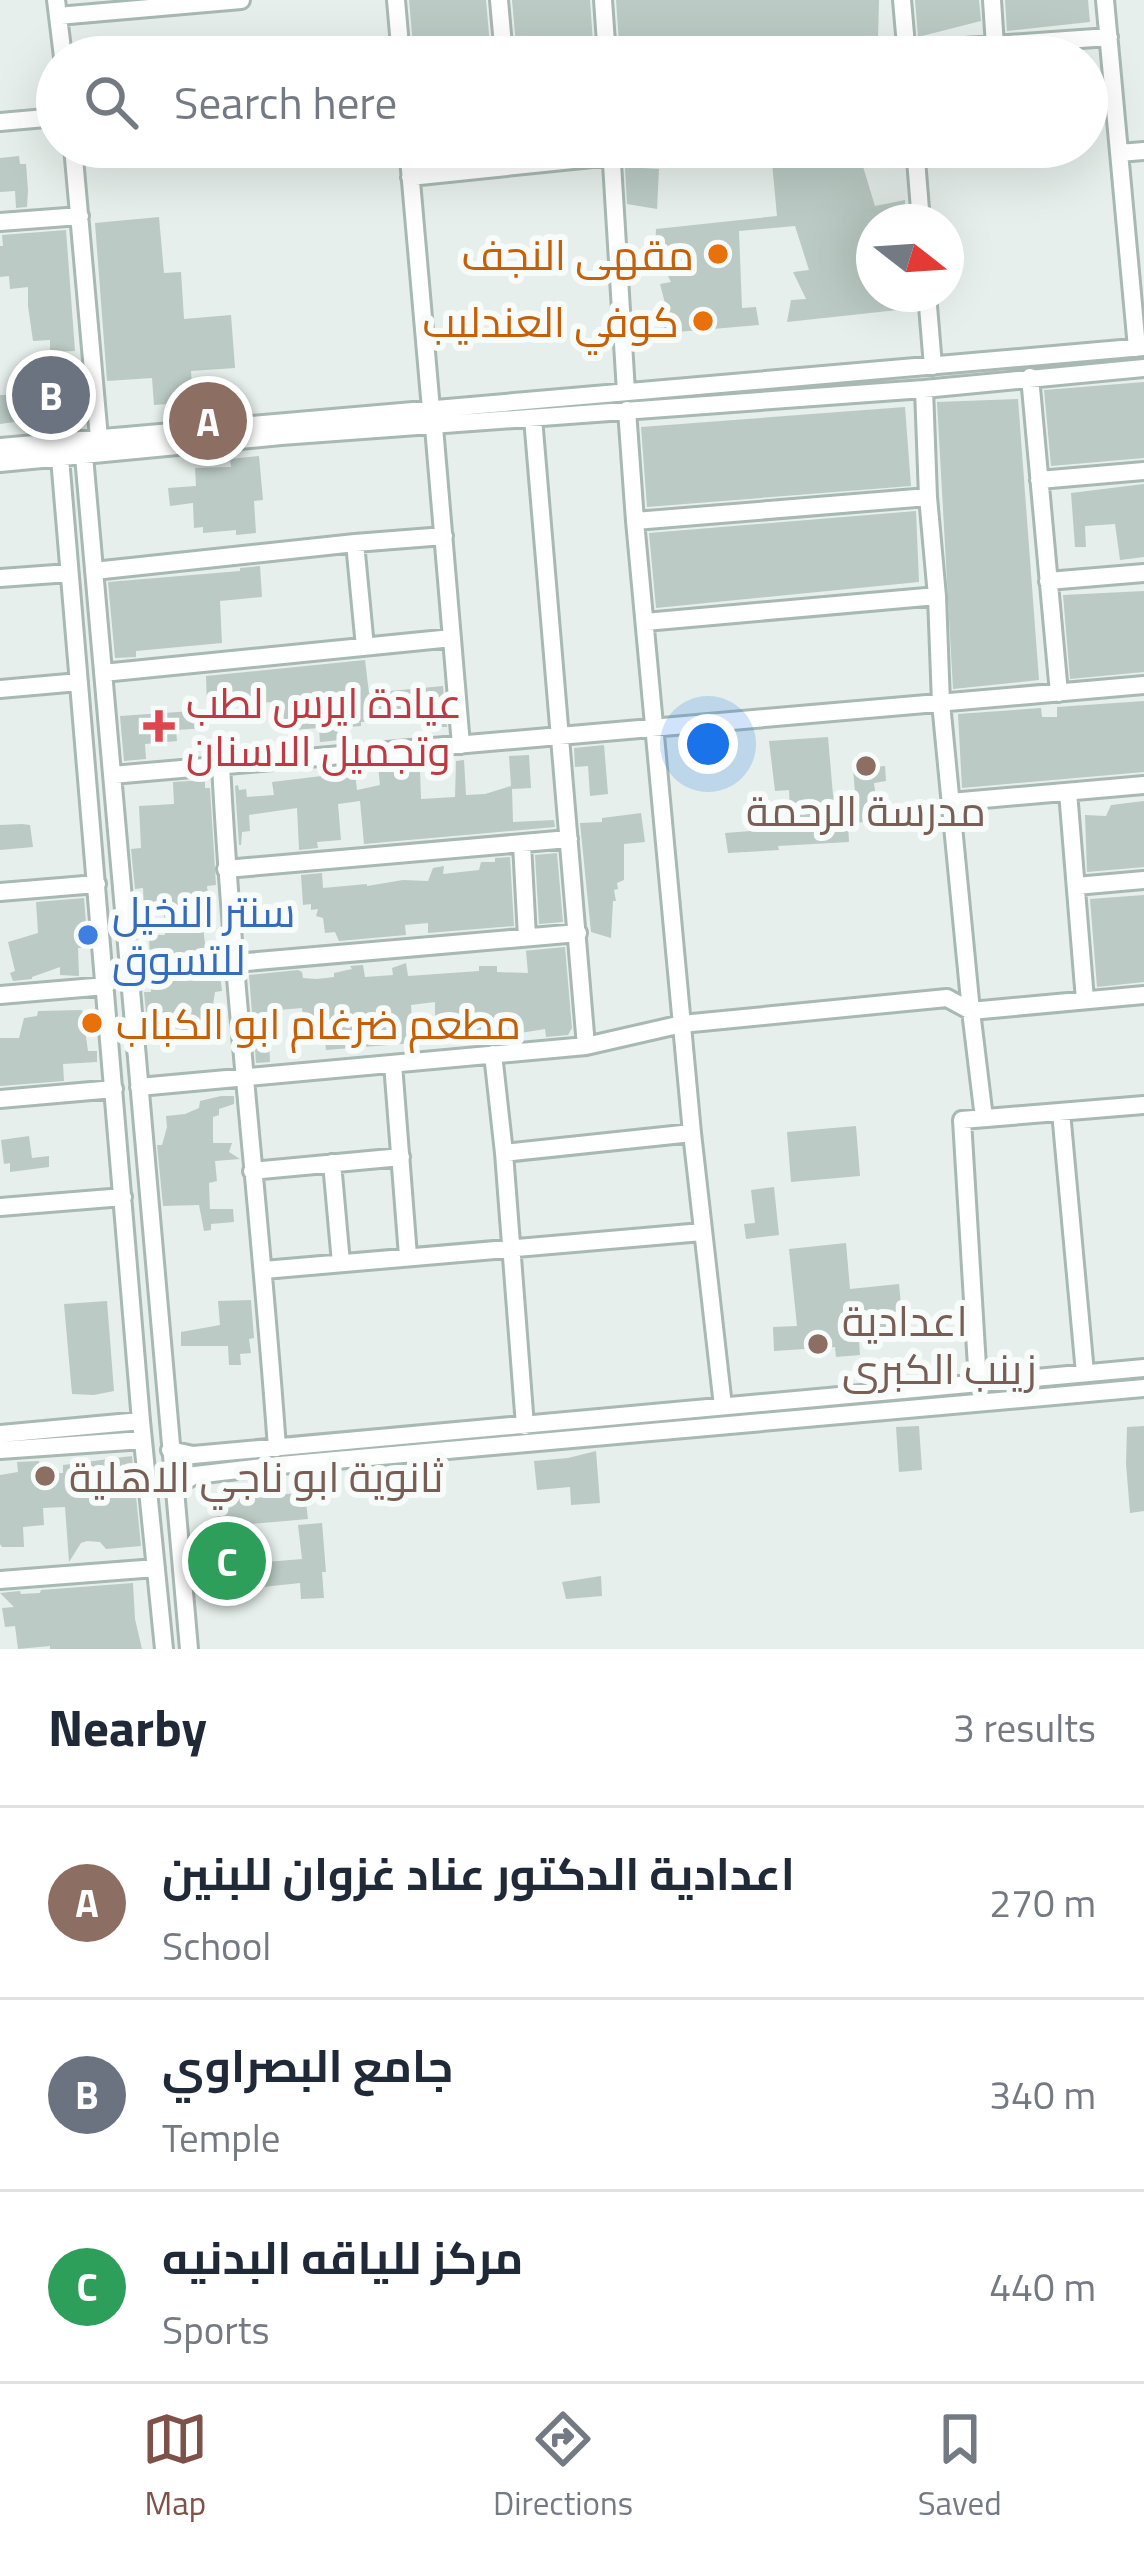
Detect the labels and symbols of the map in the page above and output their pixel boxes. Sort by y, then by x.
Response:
north arrow [856,204,964,312]
place label: مقهى النجف [461,222,694,286]
marker: مقهى النجف [705,241,731,267]
place label: كوفي العندليب [422,289,679,355]
marker: كوفي العندليب [690,308,716,334]
pin: B [12,350,90,440]
pin: A [169,376,247,466]
place label: عيادة ايرس لطب وتجميل الاسنان [186,670,462,782]
marker: عيادة ايرس لطب وتجميل الاسنان [143,710,175,742]
your location [678,714,738,774]
marker: مدرسة الرحمة [853,753,879,779]
place label: مدرسة الرحمة [746,778,986,842]
place label: سنتر النخيل للتسوق [112,879,296,991]
marker: سنتر النخيل للتسوق [75,922,101,948]
place label: مطعم ضرغام ابو الكباب [116,991,521,1055]
marker: مطعم ضرغام ابو الكباب [79,1010,105,1036]
place label: اعدادية زينب الكبرى [842,1288,1037,1400]
marker: اعدادية زينب الكبرى [805,1331,831,1357]
place label: ثانوية ابو ناجي الاهلية [69,1444,443,1510]
marker: ثانوية ابو ناجي الاهلية [32,1463,58,1489]
pin: C [188,1516,266,1606]

